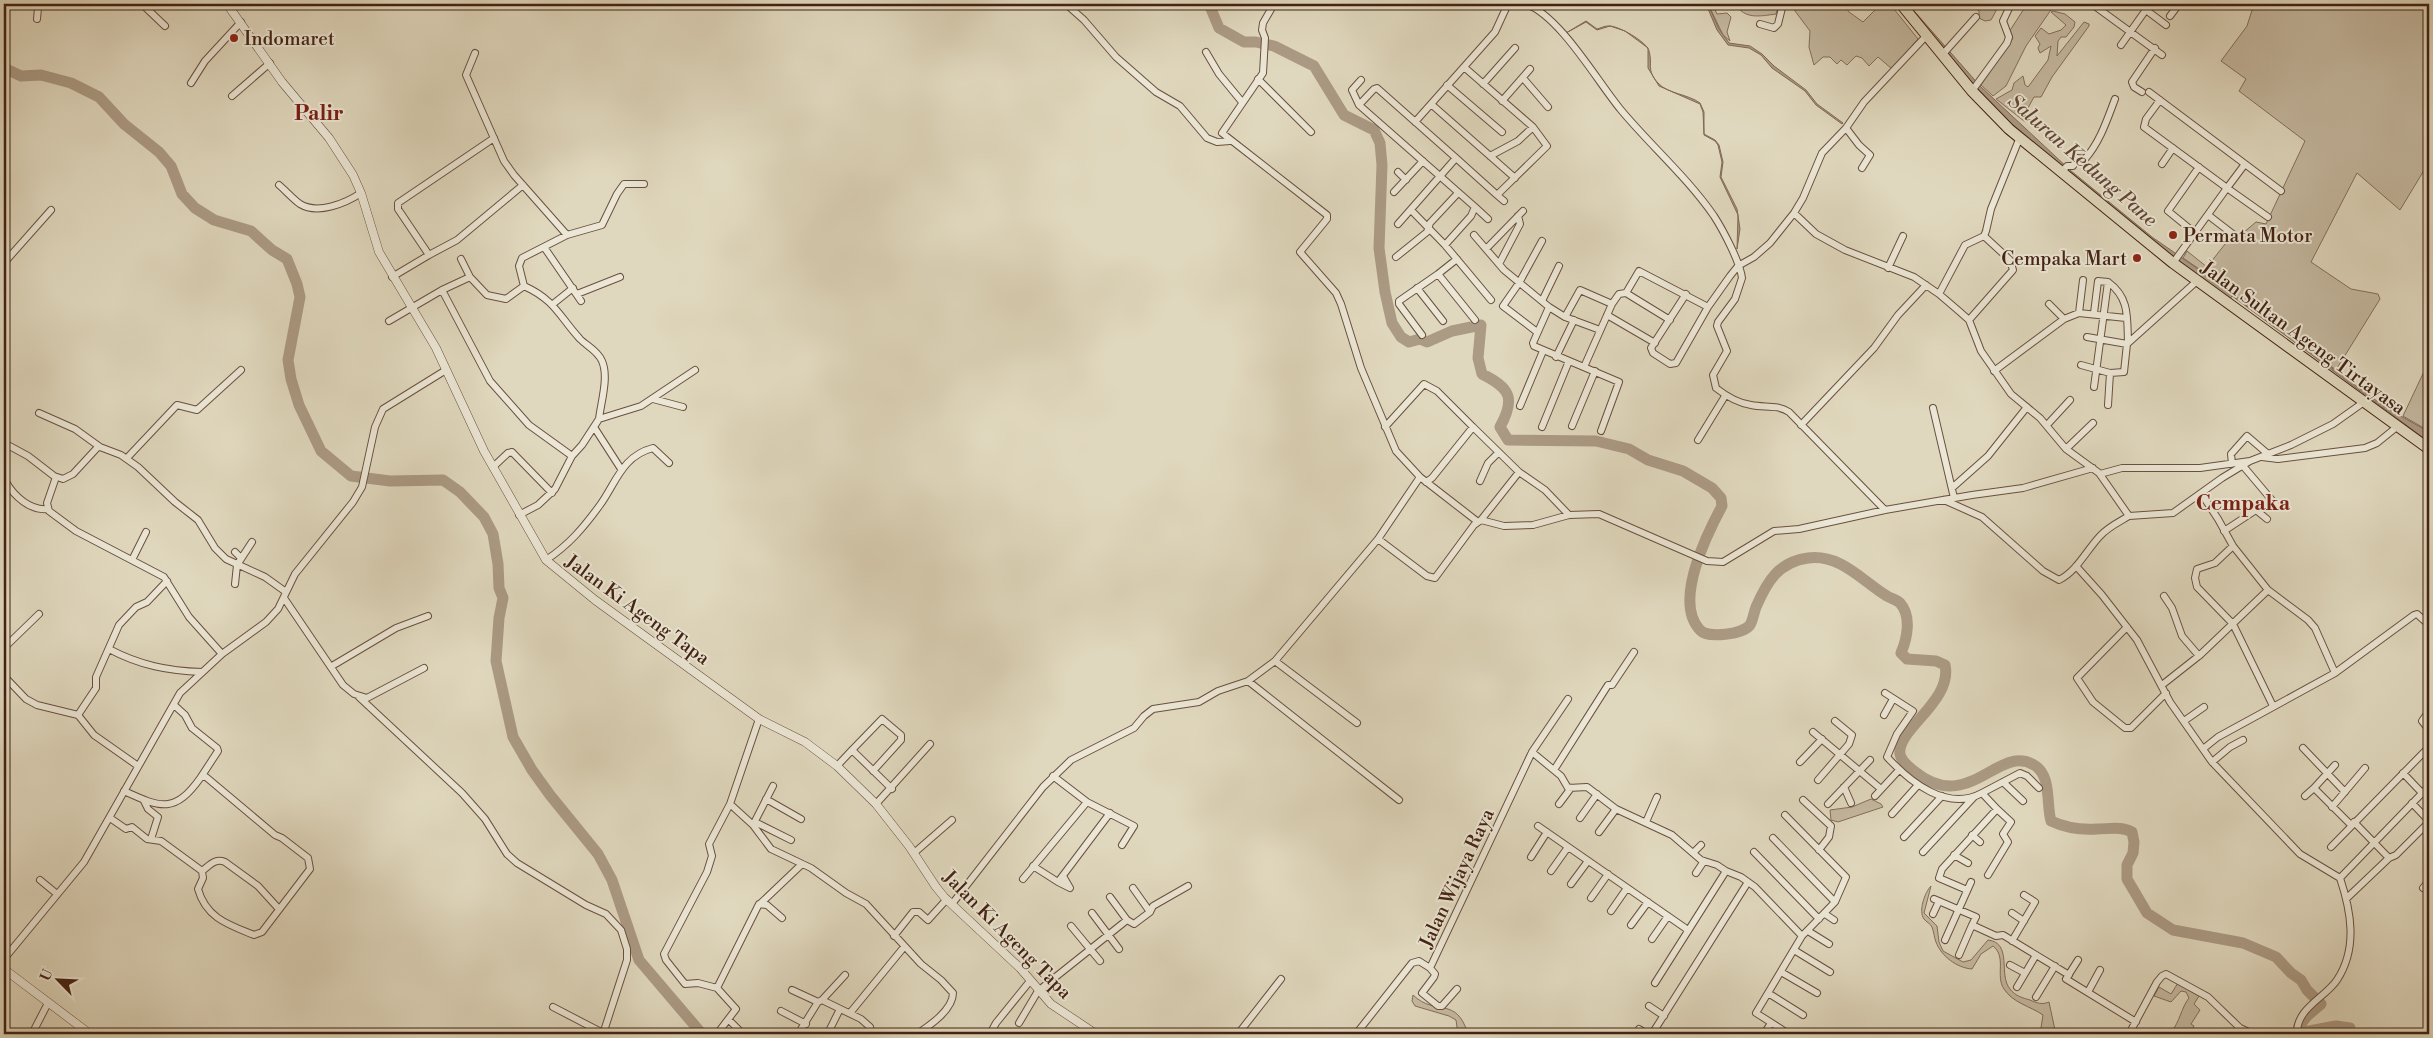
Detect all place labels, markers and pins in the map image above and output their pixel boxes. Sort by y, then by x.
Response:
place label: Indomaret [244,27,335,51]
marker: Indomaret [228,32,240,44]
place label: Permata Motor [2183,224,2313,248]
marker: Permata Motor [2167,229,2179,241]
place label: Cempaka Mart [2001,247,2127,271]
marker: Cempaka Mart [2131,252,2143,264]

